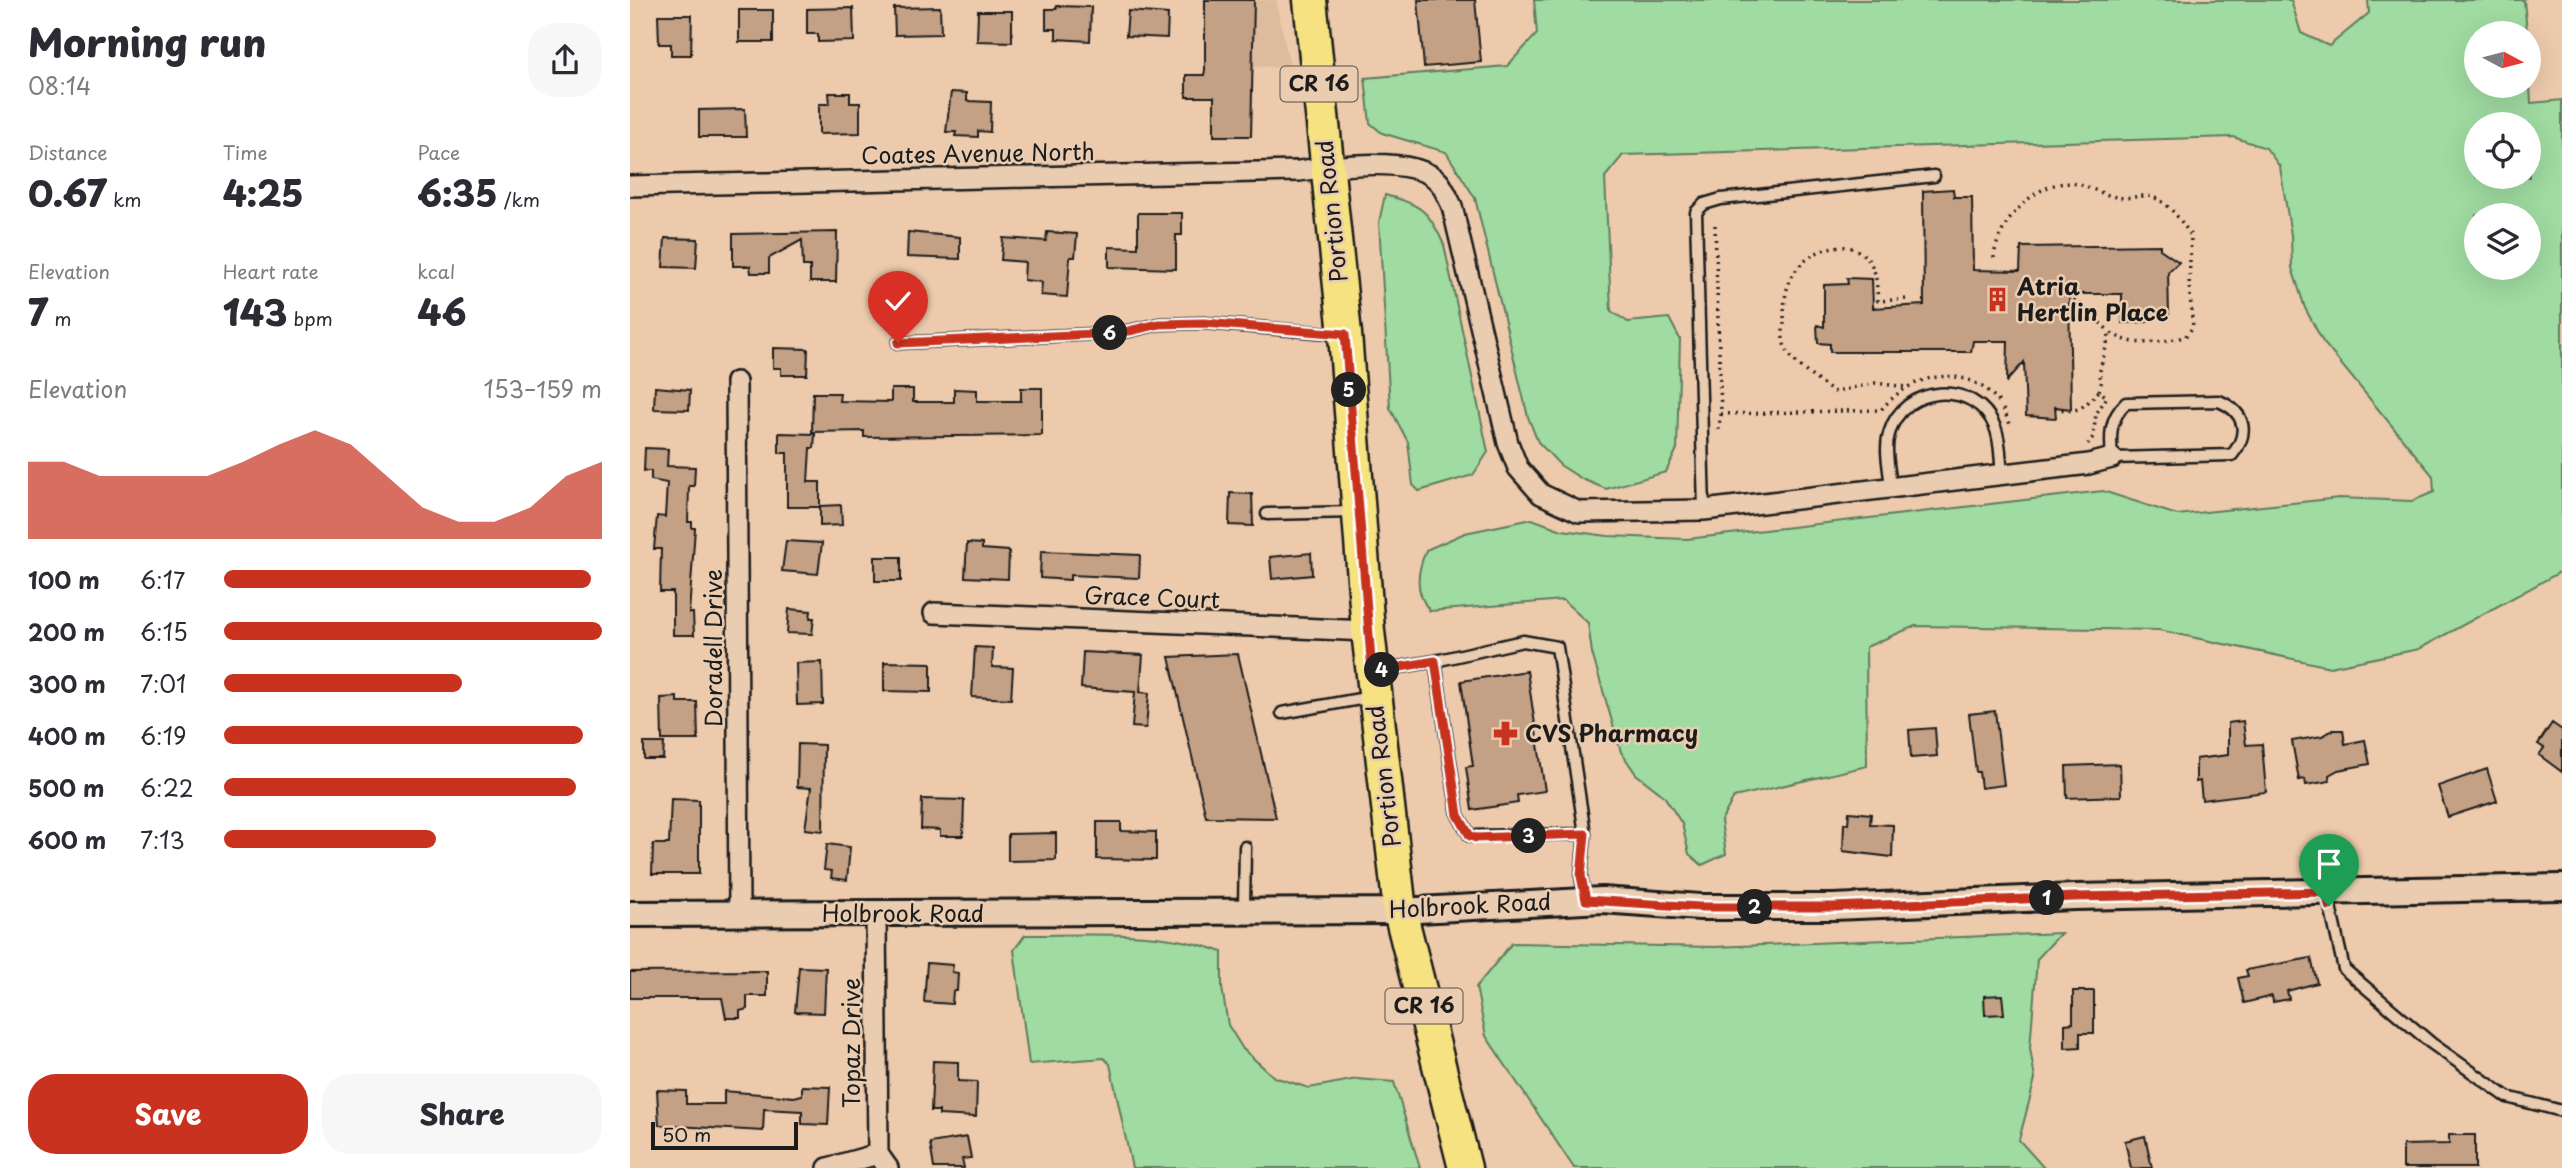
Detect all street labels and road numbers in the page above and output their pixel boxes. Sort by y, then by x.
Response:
road number: CR 16 [1280,66,1358,102]
street label: Coates Avenue North [861,133,1095,172]
street label: Portion Road [1306,138,1355,284]
street label: Doradell Drive [695,569,730,727]
street label: Grace Court [1084,577,1220,616]
street label: Portion Road [1356,703,1409,849]
street label: Holbrook Road [1388,883,1552,926]
street label: Holbrook Road [822,895,984,930]
street label: Topaz Drive [833,978,868,1108]
road number: CR 16 [1386,988,1462,1024]

